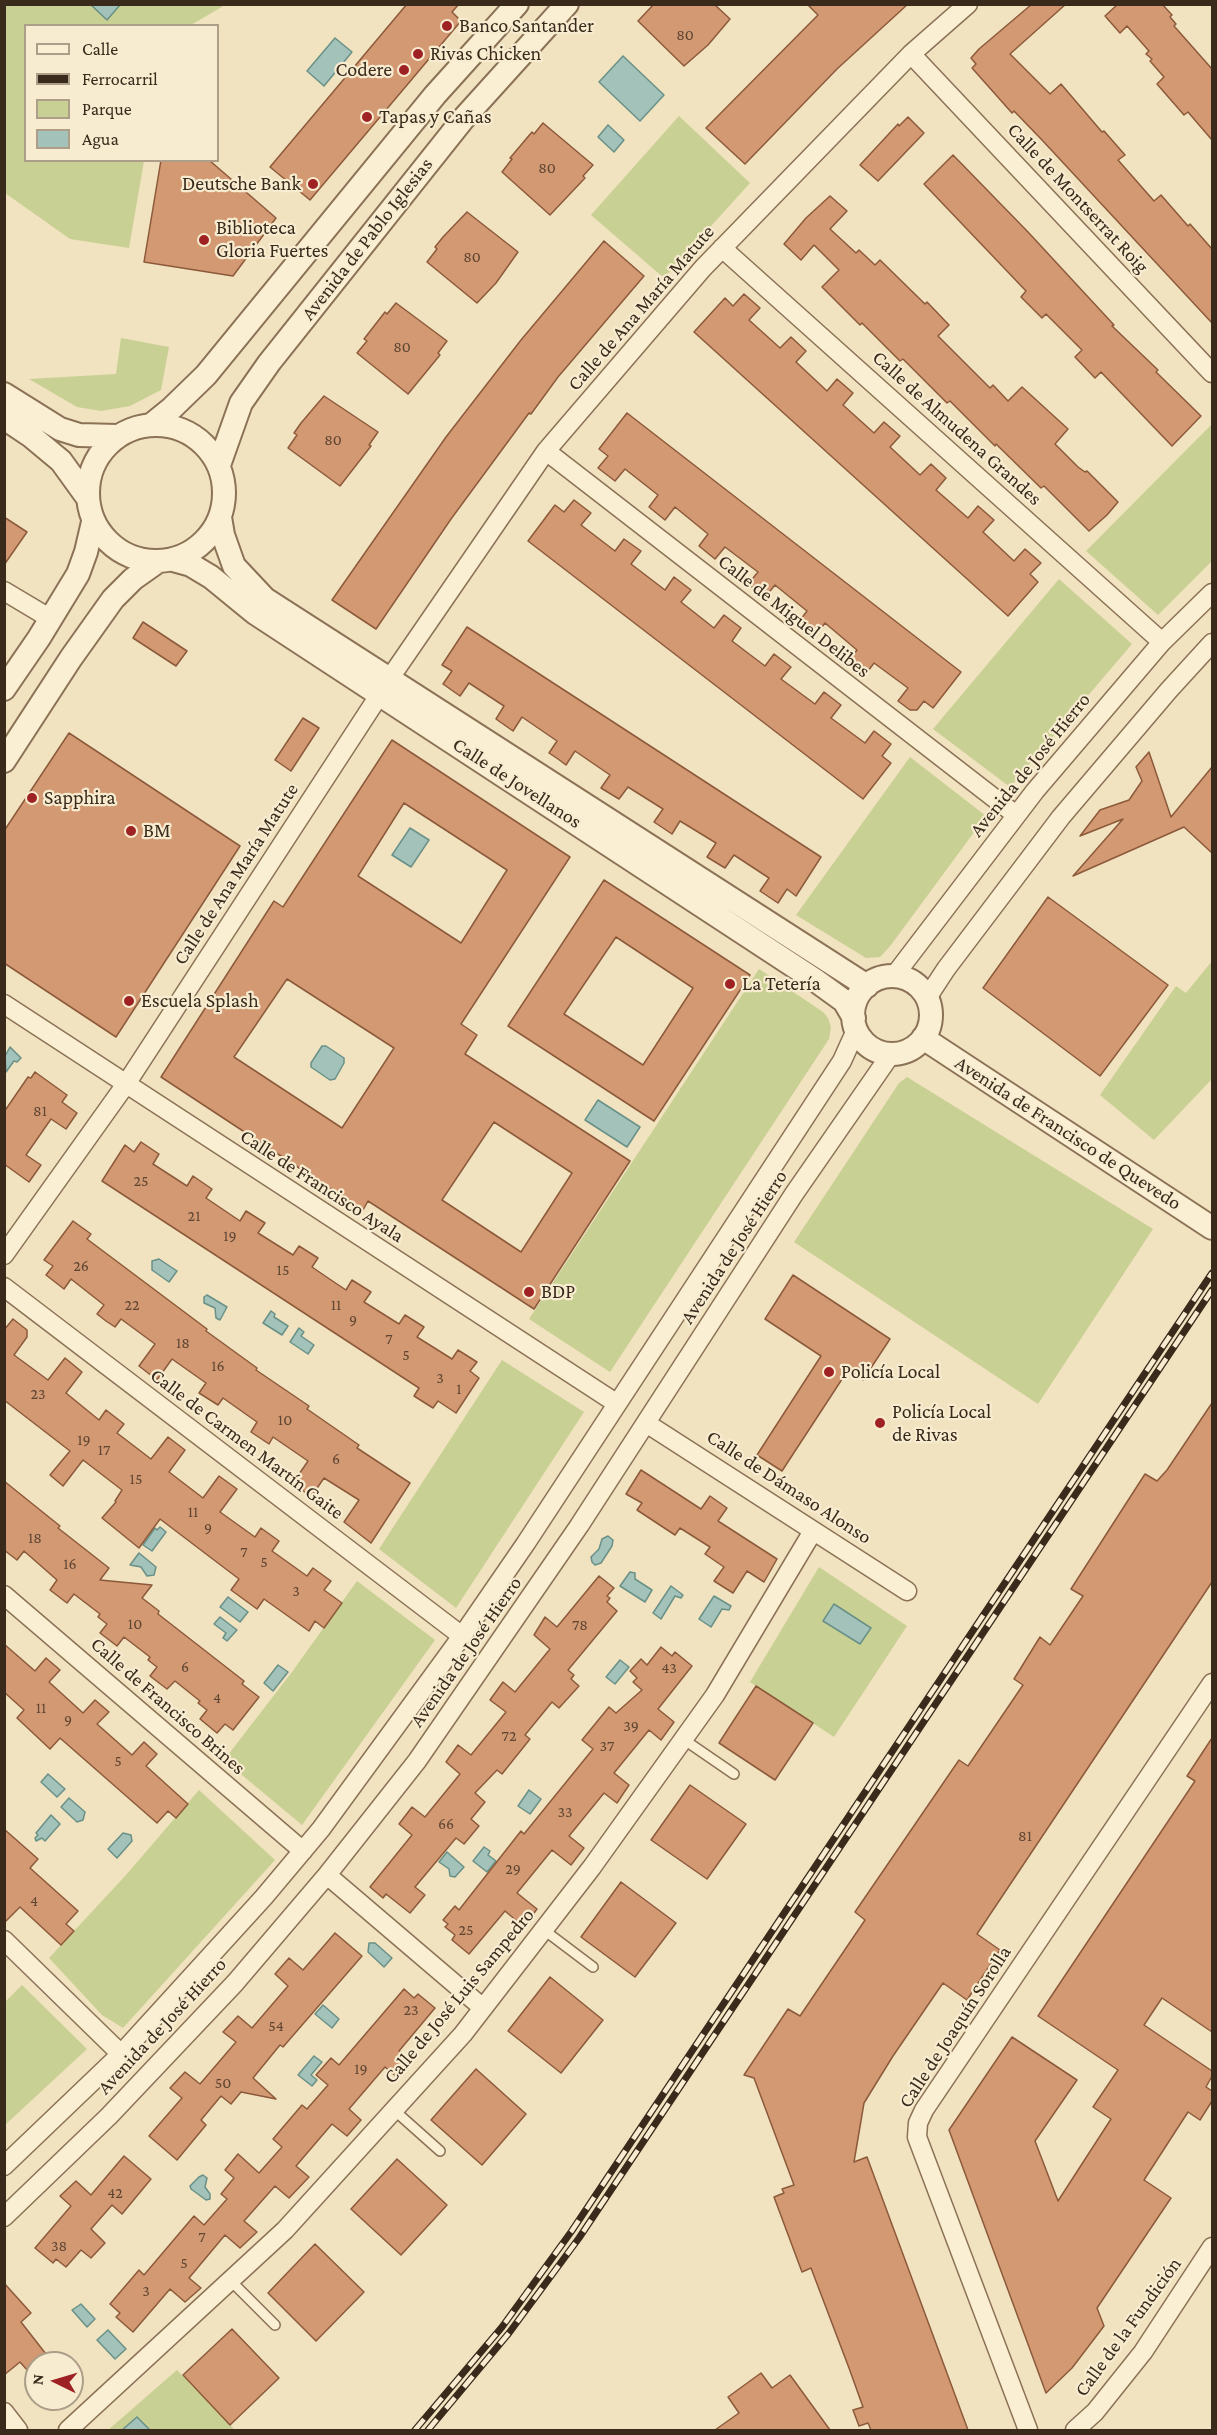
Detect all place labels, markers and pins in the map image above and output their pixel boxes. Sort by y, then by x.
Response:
place label: Banco Santander [459,14,594,38]
marker: Banco Santander [440,19,454,33]
place label: Rivas Chicken [430,42,541,66]
marker: Rivas Chicken [411,47,425,61]
place label: Codere [336,58,392,82]
marker: Codere [397,63,411,77]
place label: Tapas y Cañas [379,105,492,129]
marker: Tapas y Cañas [360,110,374,124]
place label: Deutsche Bank [182,172,301,196]
marker: Deutsche Bank [306,177,320,191]
place label: Biblioteca Gloria Fuertes [216,216,328,263]
marker: Biblioteca Gloria Fuertes [197,233,211,247]
place label: Sapphira [44,786,116,810]
marker: Sapphira [25,791,39,805]
place label: BM [143,819,171,843]
marker: BM [124,824,138,838]
place label: La Tetería [742,972,821,996]
marker: La Tetería [723,977,737,991]
place label: Escuela Splash [141,989,259,1013]
marker: Escuela Splash [122,994,136,1008]
place label: BDP [541,1280,575,1304]
marker: BDP [522,1285,536,1299]
place label: Policía Local [841,1360,940,1384]
marker: Policía Local [822,1365,836,1379]
place label: Policía Local de Rivas [892,1400,991,1447]
marker: Policía Local de Rivas [873,1416,887,1430]

